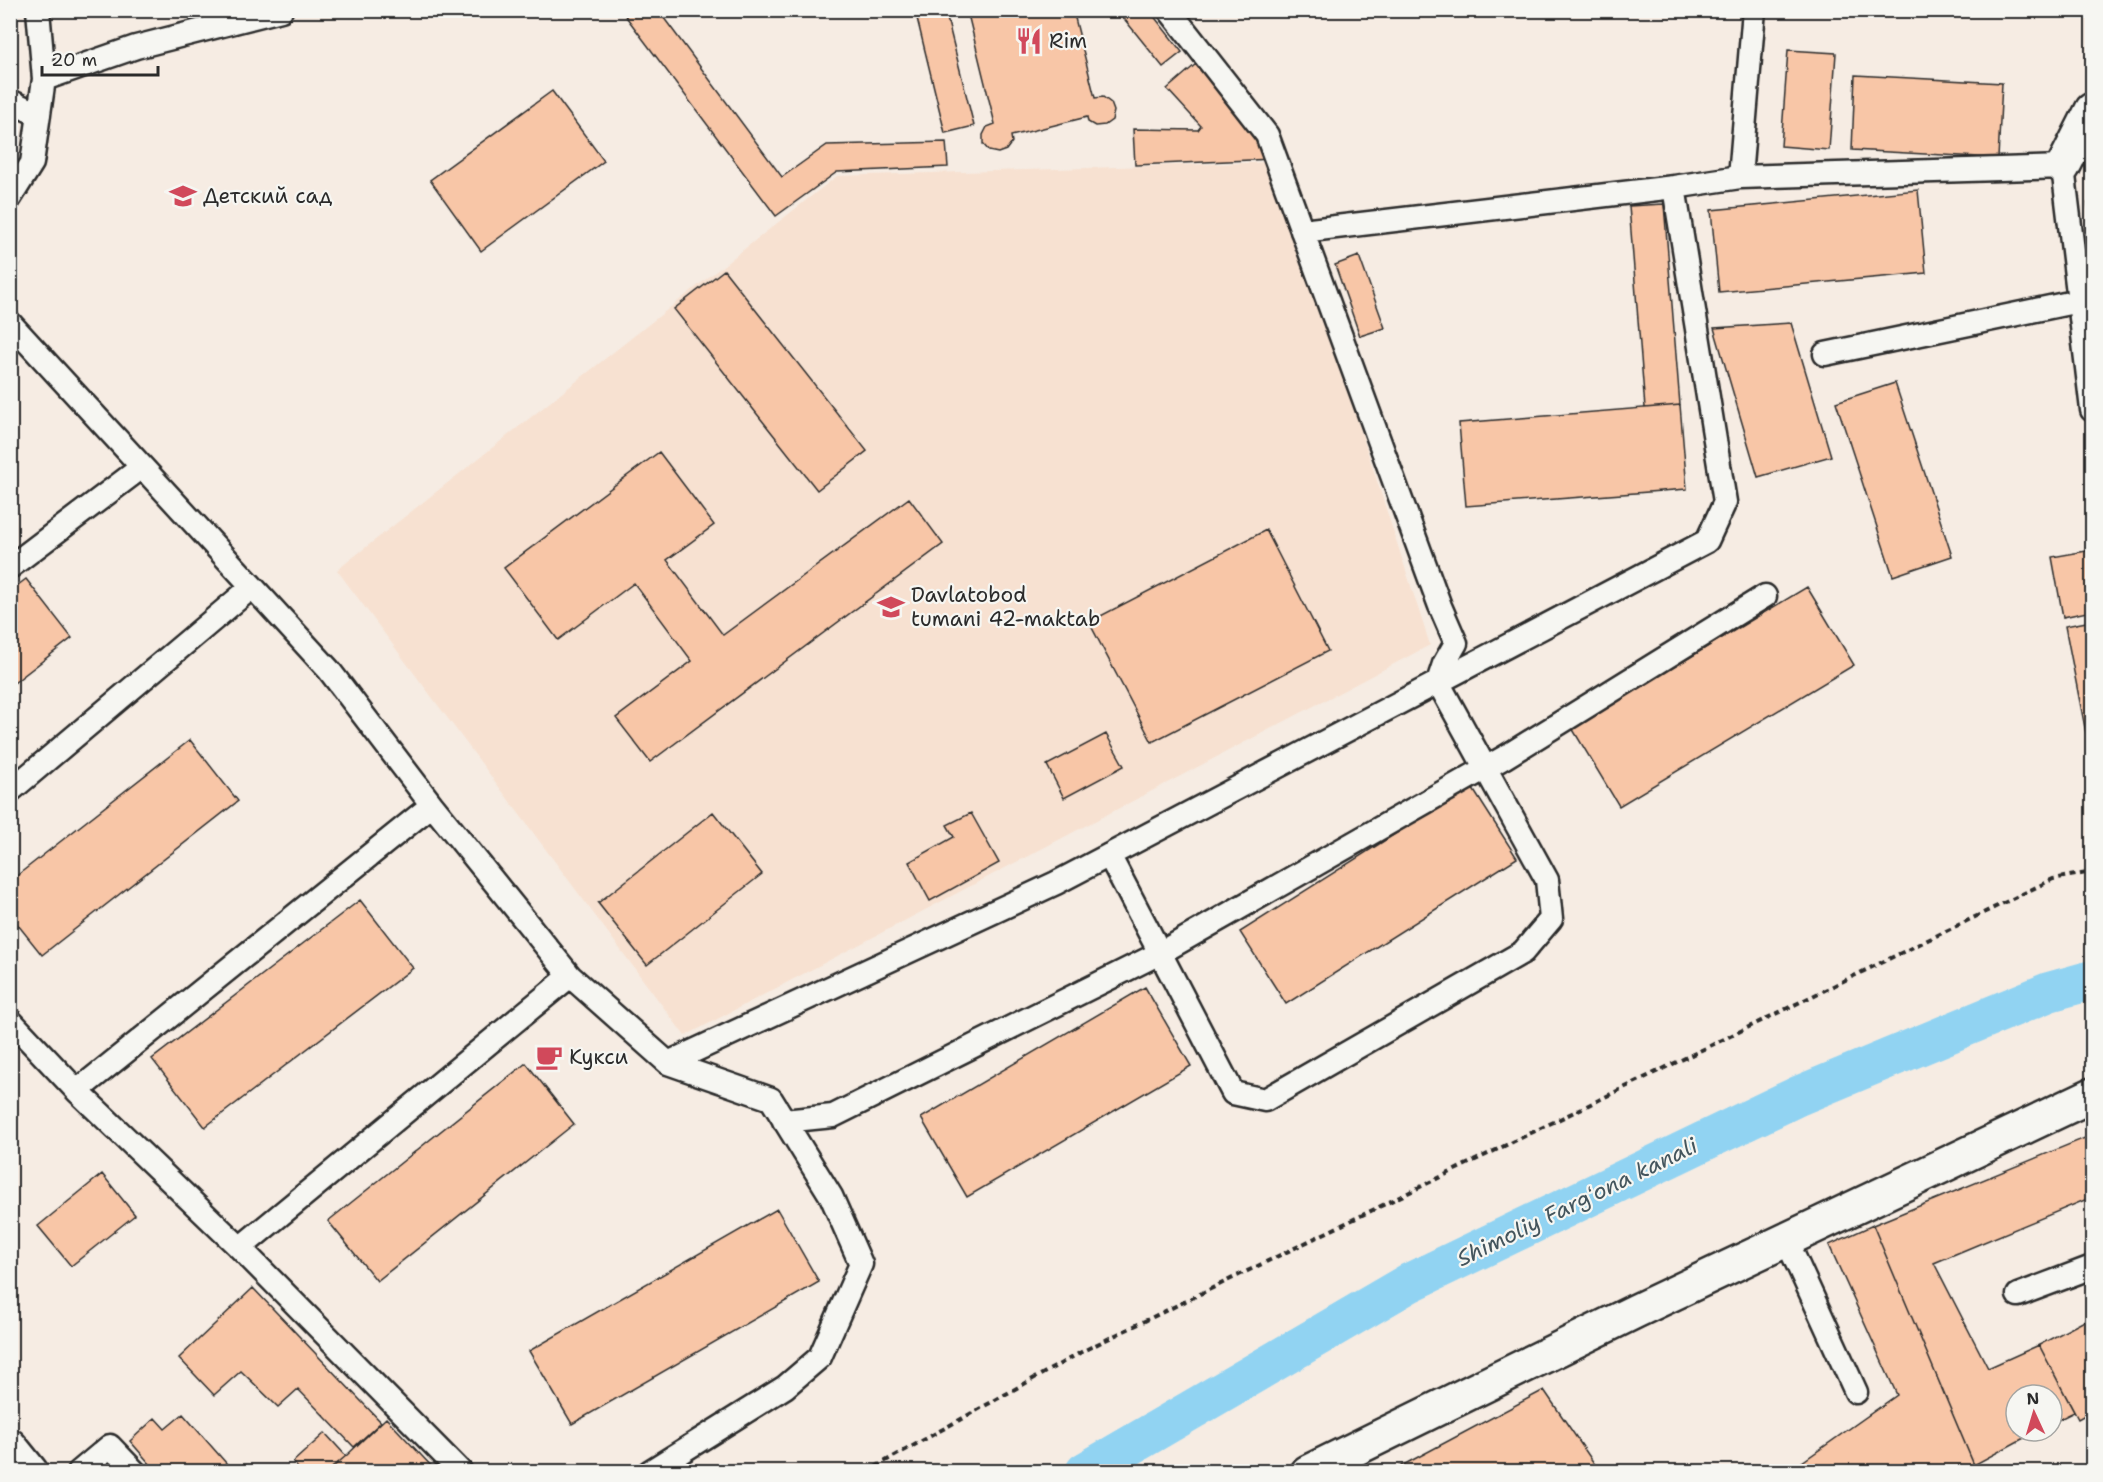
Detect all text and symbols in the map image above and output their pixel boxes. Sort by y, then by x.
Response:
restaurant icon: Rim [1014,26,1044,56]
place label: Rim [1049,27,1087,55]
scale bar [42,39,158,77]
text: 20 m [51,48,97,72]
school or university icon: Детский сад [168,181,198,211]
place label: Детский сад [203,182,332,210]
place label: Davlatobod tumani 42-maktab [911,581,1100,633]
school or university icon: Davlatobod tumani 42-maktab [876,592,906,622]
cafe icon: Кукси [534,1042,564,1072]
place label: Кукси [569,1043,628,1071]
water label: Shimoliy Fargʻona kanali [1452,1131,1703,1273]
north arrow [2004,1383,2064,1443]
text: N [2026,1388,2040,1409]

